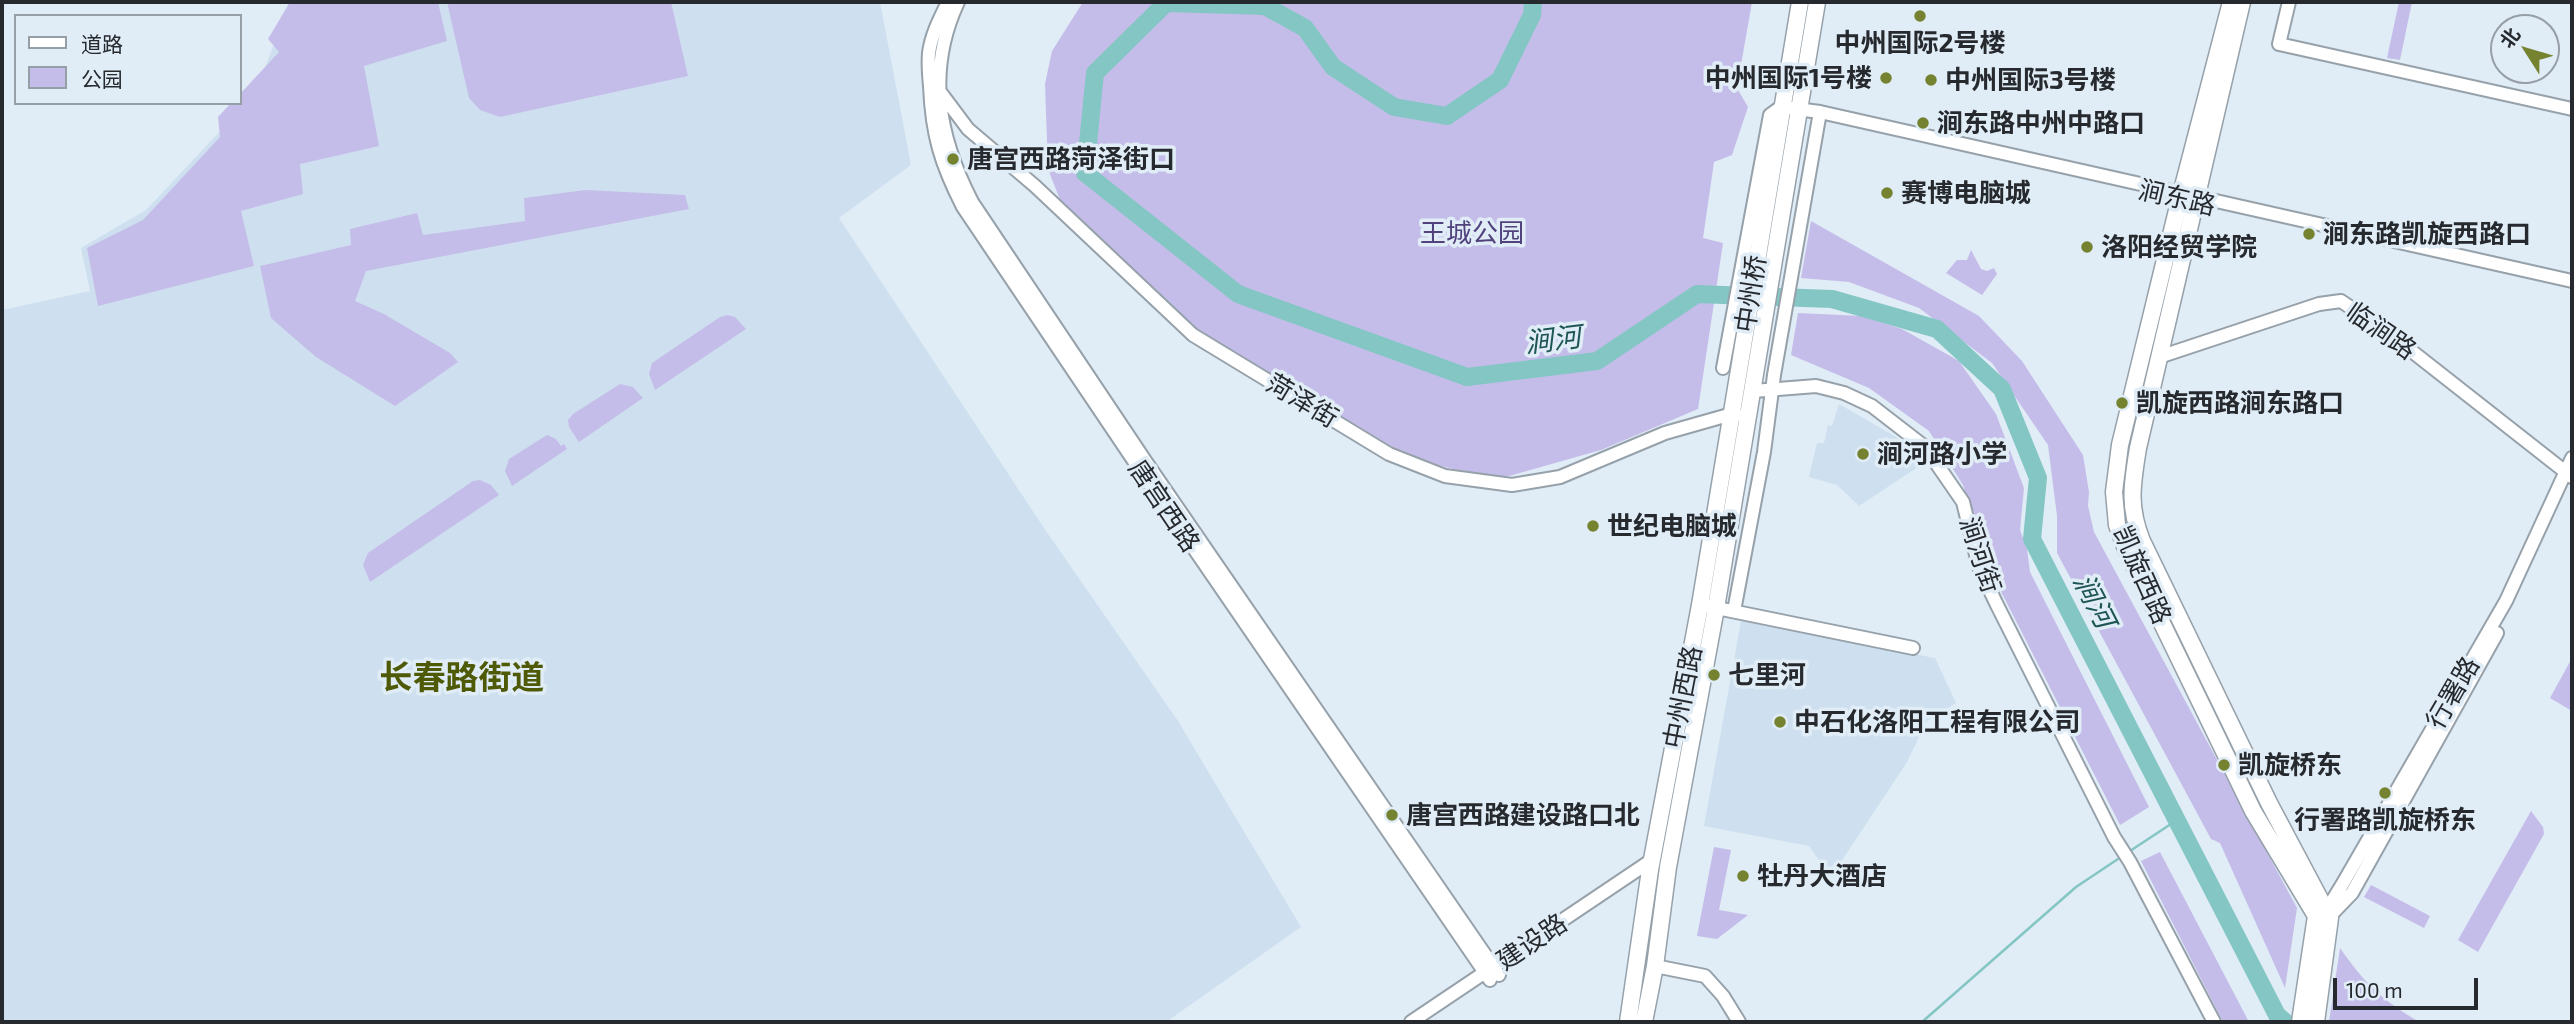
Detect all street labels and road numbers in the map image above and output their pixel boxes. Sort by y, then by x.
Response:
street label: 涧东路 [2135,174,2219,222]
street label: 中州桥 [1729,253,1773,335]
street label: 临涧路 [2340,296,2422,366]
street label: 菏泽街 [1261,368,1343,434]
street label: 唐宫西路 [1122,454,1206,558]
street label: 涧河街 [1953,513,2007,597]
street label: 凯旋西路 [2107,521,2177,629]
street label: 中州西路 [1658,643,1708,751]
street label: 行署路 [2420,651,2486,735]
street label: 建设路 [1491,907,1573,977]

